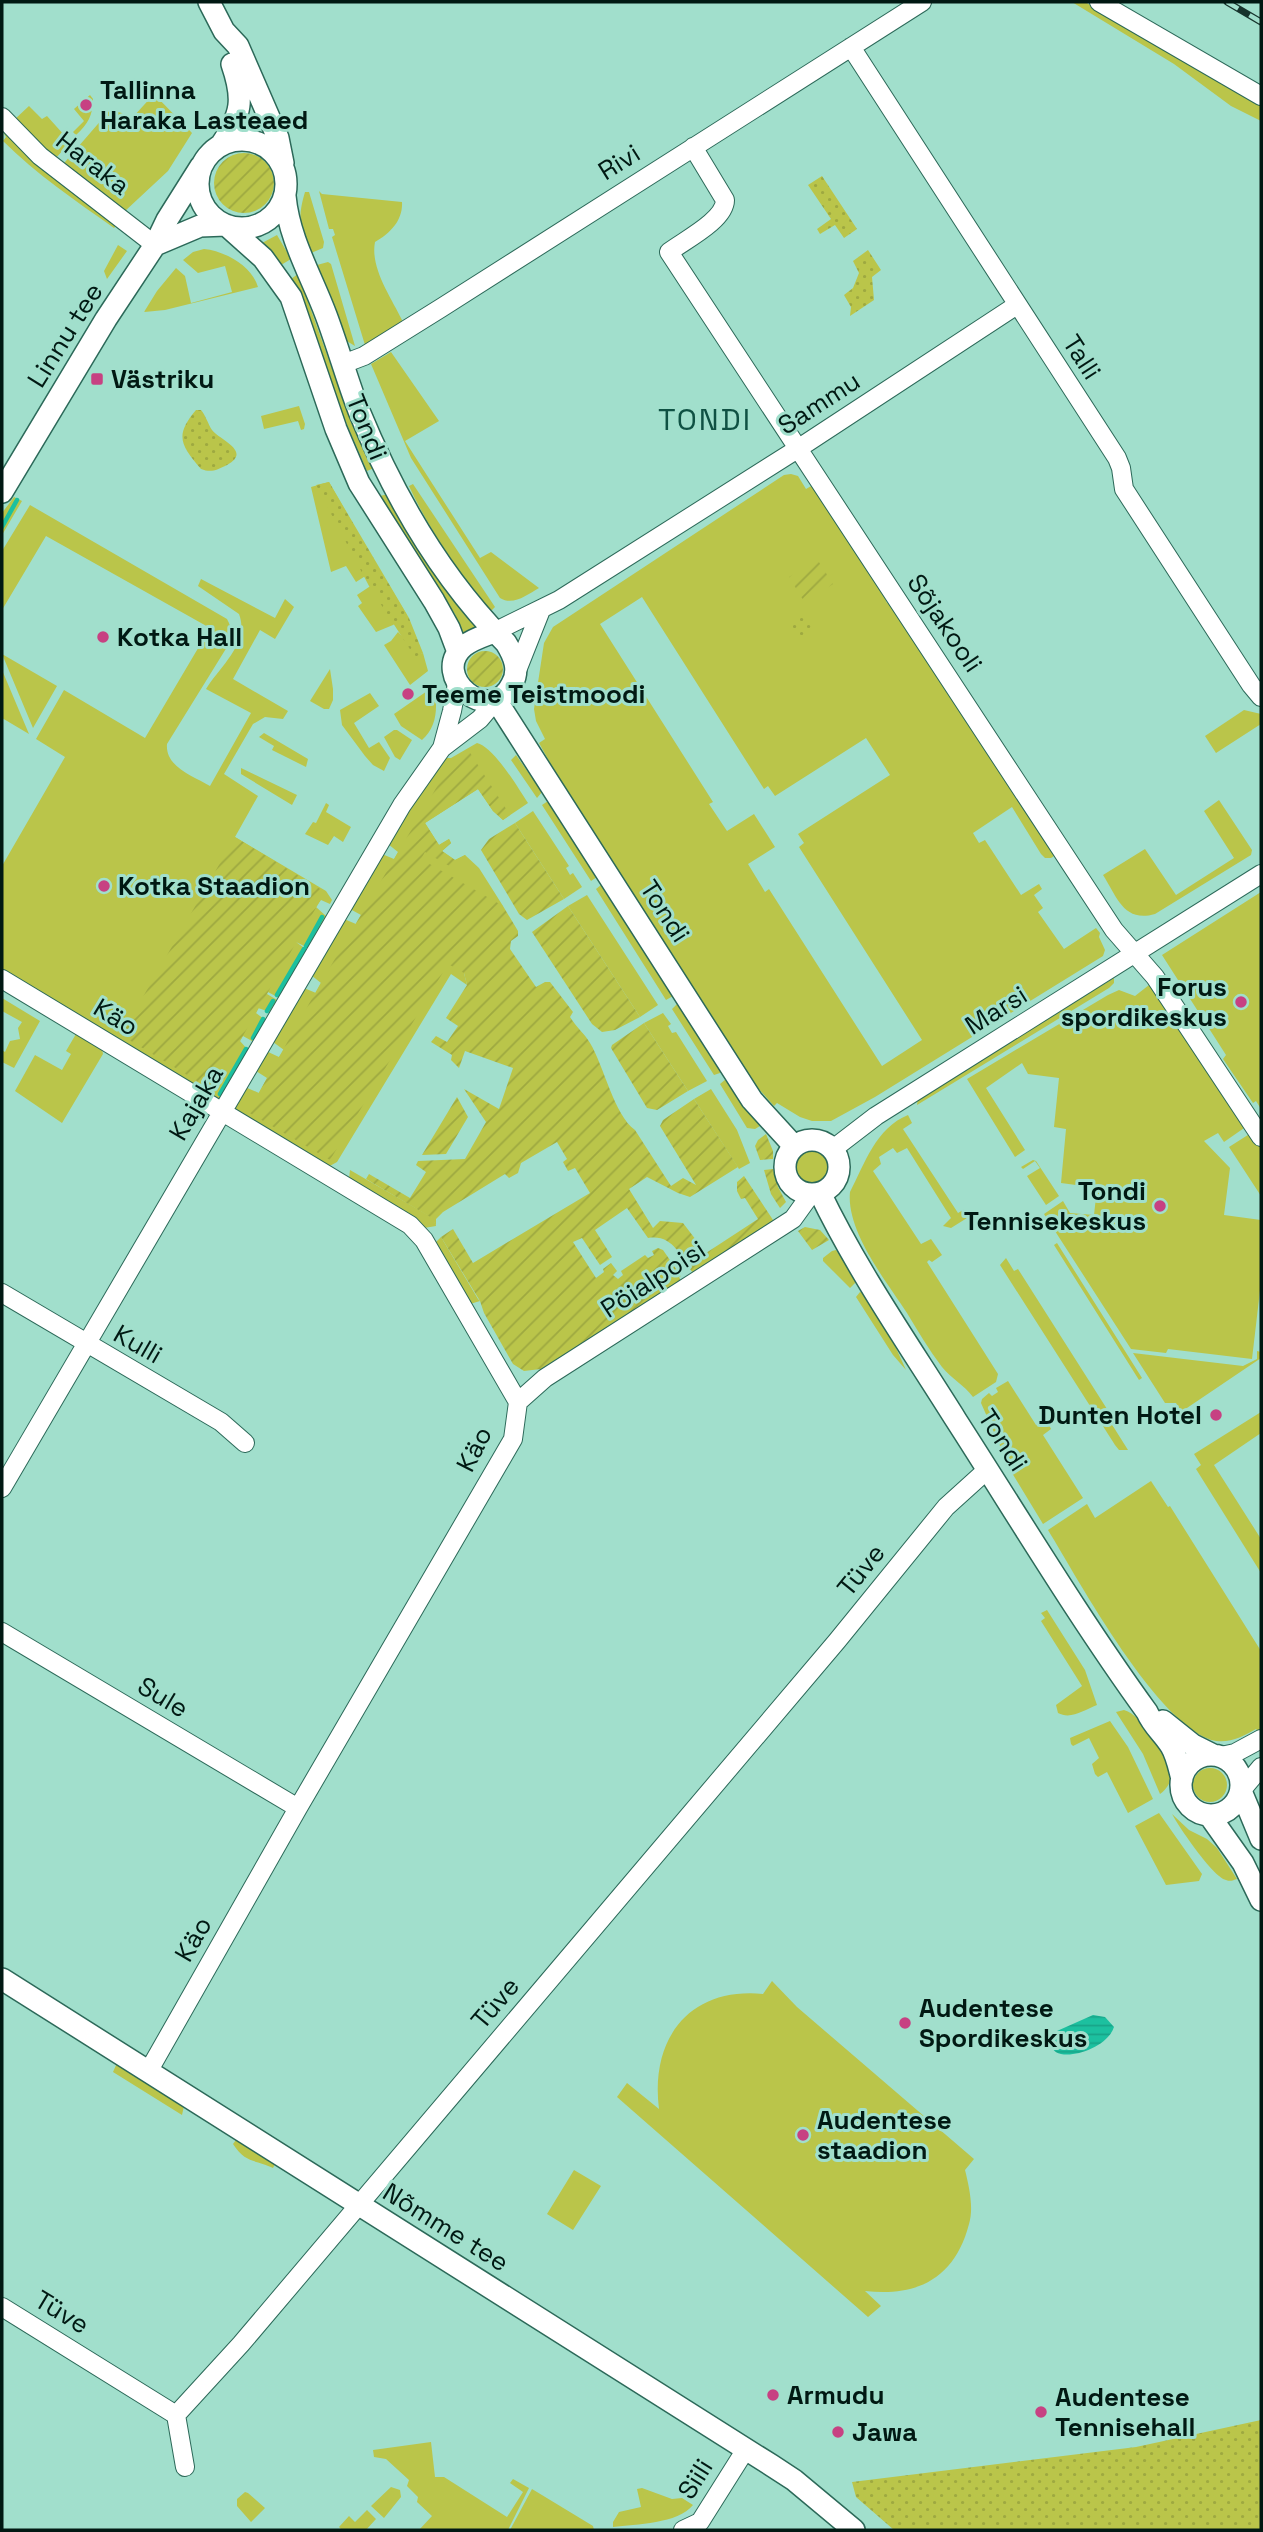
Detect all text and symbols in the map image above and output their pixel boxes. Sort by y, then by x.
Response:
place label: Tallinna Haraka Lasteaed [100,73,308,137]
marker: Tallinna Haraka Lasteaed [78,97,94,113]
street label: Haraka [49,123,137,203]
street label: Rivi [592,136,646,188]
street label: Linnu tee [20,276,110,394]
street label: Talli [1055,328,1109,386]
place label: Västriku [111,362,214,396]
street label: Sammu [771,364,867,442]
marker: Västriku [89,371,105,387]
street label: Tondi [339,389,395,465]
district label: TONDI [658,400,752,439]
street label: Sõjakooli [900,567,990,679]
place label: Kotka Hall [117,620,242,654]
marker: Kotka Hall [95,629,111,645]
place label: Teeme Teistmoodi [422,677,645,711]
marker: Teeme Teistmoodi [400,686,416,702]
place label: Kotka Staadion [118,869,310,903]
street label: Tondi [632,873,698,949]
marker: Kotka Staadion [96,878,112,894]
place label: Forus spordikeskus [1061,970,1227,1034]
street label: Marsi [959,978,1033,1042]
street label: Käo [87,990,145,1044]
marker: Forus spordikeskus [1233,994,1249,1010]
street label: Kajaka [161,1059,231,1146]
place label: Tondi Tennisekeskus [964,1174,1146,1238]
marker: Tondi Tennisekeskus [1152,1198,1168,1214]
street label: Pöialpoisi [594,1233,712,1325]
street label: Kulli [108,1317,168,1371]
place label: Dunten Hotel [1038,1398,1202,1432]
street label: Tondi [970,1402,1036,1478]
marker: Dunten Hotel [1208,1407,1224,1423]
street label: Käo [448,1421,500,1477]
street label: Tüve [830,1537,892,1603]
street label: Sule [131,1669,195,1725]
street label: Käo [167,1910,219,1968]
street label: Tüve [463,1970,527,2036]
place label: Audentese Spordikeskus [919,1991,1087,2055]
marker: Audentese Spordikeskus [897,2015,913,2031]
place label: Audentese staadion [817,2103,952,2167]
marker: Audentese staadion [795,2127,811,2143]
street label: Nõmme tee [377,2175,515,2279]
street label: Tüve [28,2282,96,2342]
place label: Armudu [787,2378,884,2412]
place label: Audentese Tennisehall [1055,2380,1195,2444]
marker: Armudu [765,2387,781,2403]
marker: Audentese Tennisehall [1033,2404,1049,2420]
place label: Jawa [852,2415,917,2449]
marker: Jawa [830,2424,846,2440]
street label: Siili [670,2452,720,2506]

